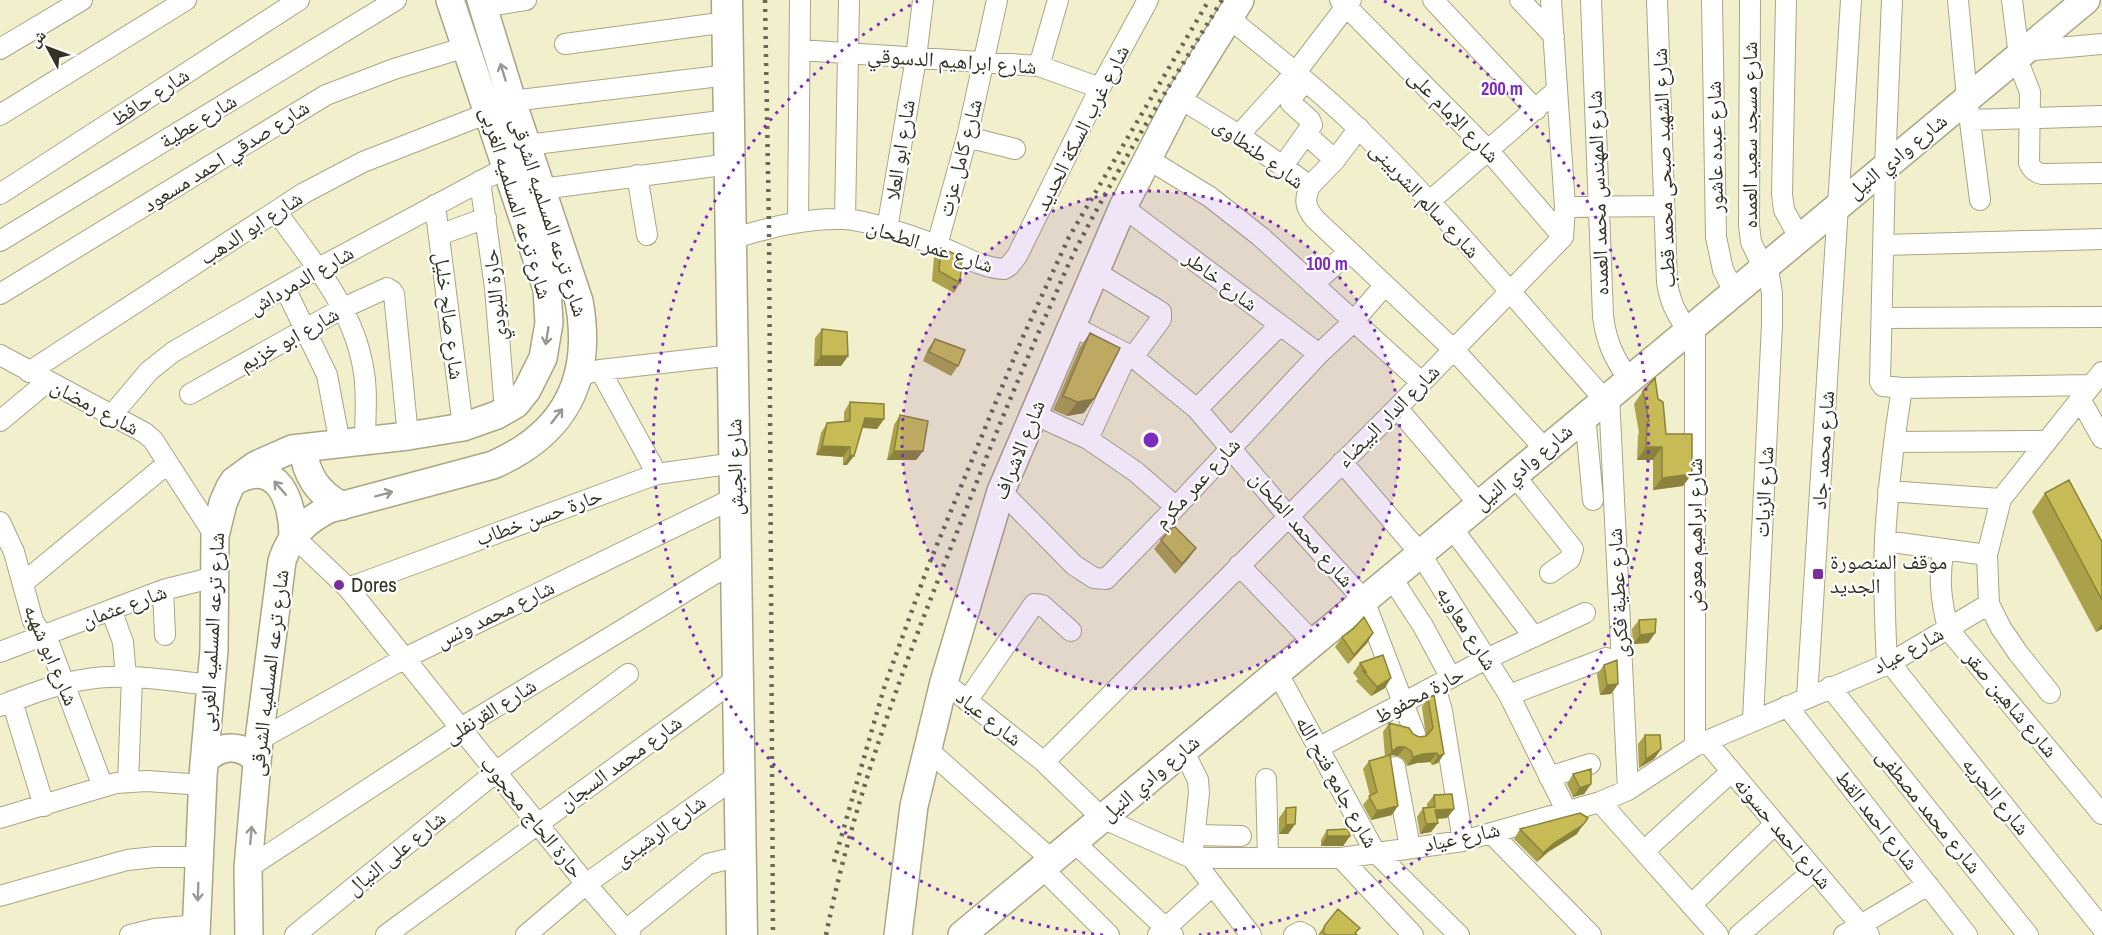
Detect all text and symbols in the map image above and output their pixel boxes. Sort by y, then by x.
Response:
north arrow [18,18,78,78]
text: ش [23,25,51,52]
street label: شارع ابراهيم الدسوقي [866,40,1038,83]
street label: شارع غرب السكة الحديد [1027,40,1136,216]
street label: شارع مسجد سعيد العمده [1735,41,1764,229]
street label: شارع الشهيد صبحى محمد قطب [1645,47,1682,289]
street label: شارع حافظ [105,60,195,133]
street label: شارع الإمام على [1402,62,1507,169]
one-way arrow [497,63,508,82]
text: 200 m [1481,76,1523,101]
street label: شارع عبده عاشور [1699,81,1730,214]
street label: شارع عطية [154,86,242,155]
street label: شارع المهندس محمد العمده [1579,90,1616,296]
street label: شارع صدقي احمد مسعود [137,92,316,221]
street label: شارع كامل عزت [930,96,989,220]
street label: شارع ابو العلا [877,98,922,202]
street label: شارع ترعه المسلميه الغربى [473,103,560,303]
street label: شارع وادي النيل [1840,106,1955,207]
street label: شارع طنطاوى [1208,110,1311,195]
street label: شارع ترعه المسلميه الشرقى [504,113,595,320]
street label: شارع سالم الشربينى [1364,135,1487,264]
street label: شارع ابو الدهب [194,183,308,272]
street label: شارع عمر الطحان [863,211,997,280]
street label: شارع الدمرداش [243,238,359,321]
street label: شارع خاطر [1178,243,1264,318]
street label: حارة اللبودي [475,247,516,342]
street label: شارع صالح خليل [427,251,472,381]
text: 100 m [1306,251,1348,276]
street label: شارع ابو خزيم [234,299,344,378]
one-way arrow [542,326,553,346]
street label: شارع الدار البيضاء [1329,357,1446,474]
street label: شارع رمضان [46,371,145,442]
street label: شارع محمد جاد [1804,390,1841,510]
street label: شارع الاشراف [985,395,1052,504]
one-way arrow [551,408,564,424]
street label: شارع وادي النيل [1467,416,1580,519]
street label: شارع الجيش [719,418,750,516]
centre of rings [1141,430,1161,450]
street label: شارع عمر مكرم [1147,431,1247,535]
street label: شارع الزيات [1747,446,1780,538]
street label: شارع ابراهيم معوض [1680,458,1709,612]
street label: شارع محمد الطحان [1244,464,1361,593]
one-way arrow [273,480,286,496]
street label: حارة حسن خطاب [472,480,606,553]
one-way arrow [374,488,393,500]
street label: شارع عطية فكرى [1600,527,1635,659]
street label: شارع ترعه المسلميه الغربى [192,531,231,733]
place label: موقف المنصورة الجديد [1830,547,1947,600]
marker: موقف المنصورة الجديد [1811,567,1825,581]
street label: شارع ترعه المسلميه الشرقى [241,568,296,778]
place label: Dores [351,570,397,599]
street label: شارع محمد ونس [431,572,559,655]
street label: شارع عثمان [77,577,171,634]
marker: Dores [332,578,346,592]
street label: شارع معاويه [1430,580,1505,676]
street label: شارع ابو شهبه [17,600,86,710]
street label: شارع عياد [1867,619,1949,680]
street label: شارع شاهين صقر [1957,643,2065,764]
street label: حارة محفوظ [1369,659,1469,730]
street label: شارع القرنفلى [438,671,542,750]
street label: شارع عياد [950,683,1029,753]
street label: شارع محمد السجان [552,708,688,817]
street label: شارع جامع فتح الله [1289,710,1386,853]
street label: شارع وادي النيل [1094,727,1207,830]
street label: شارع محمد مصطفى [1870,742,1989,879]
street label: حارة الحاج محجوب [474,749,591,884]
street label: شارع الحريه [1956,750,2037,841]
street label: شارع احمد القط [1829,763,1926,876]
street label: شارع احمد حسونه [1728,770,1839,895]
street label: شارع الرشيدى [608,787,711,874]
street label: شارع على النيال [340,803,452,902]
street label: شارع عياد [1421,814,1503,859]
one-way arrow [246,825,257,845]
one-way arrow [192,882,203,902]

